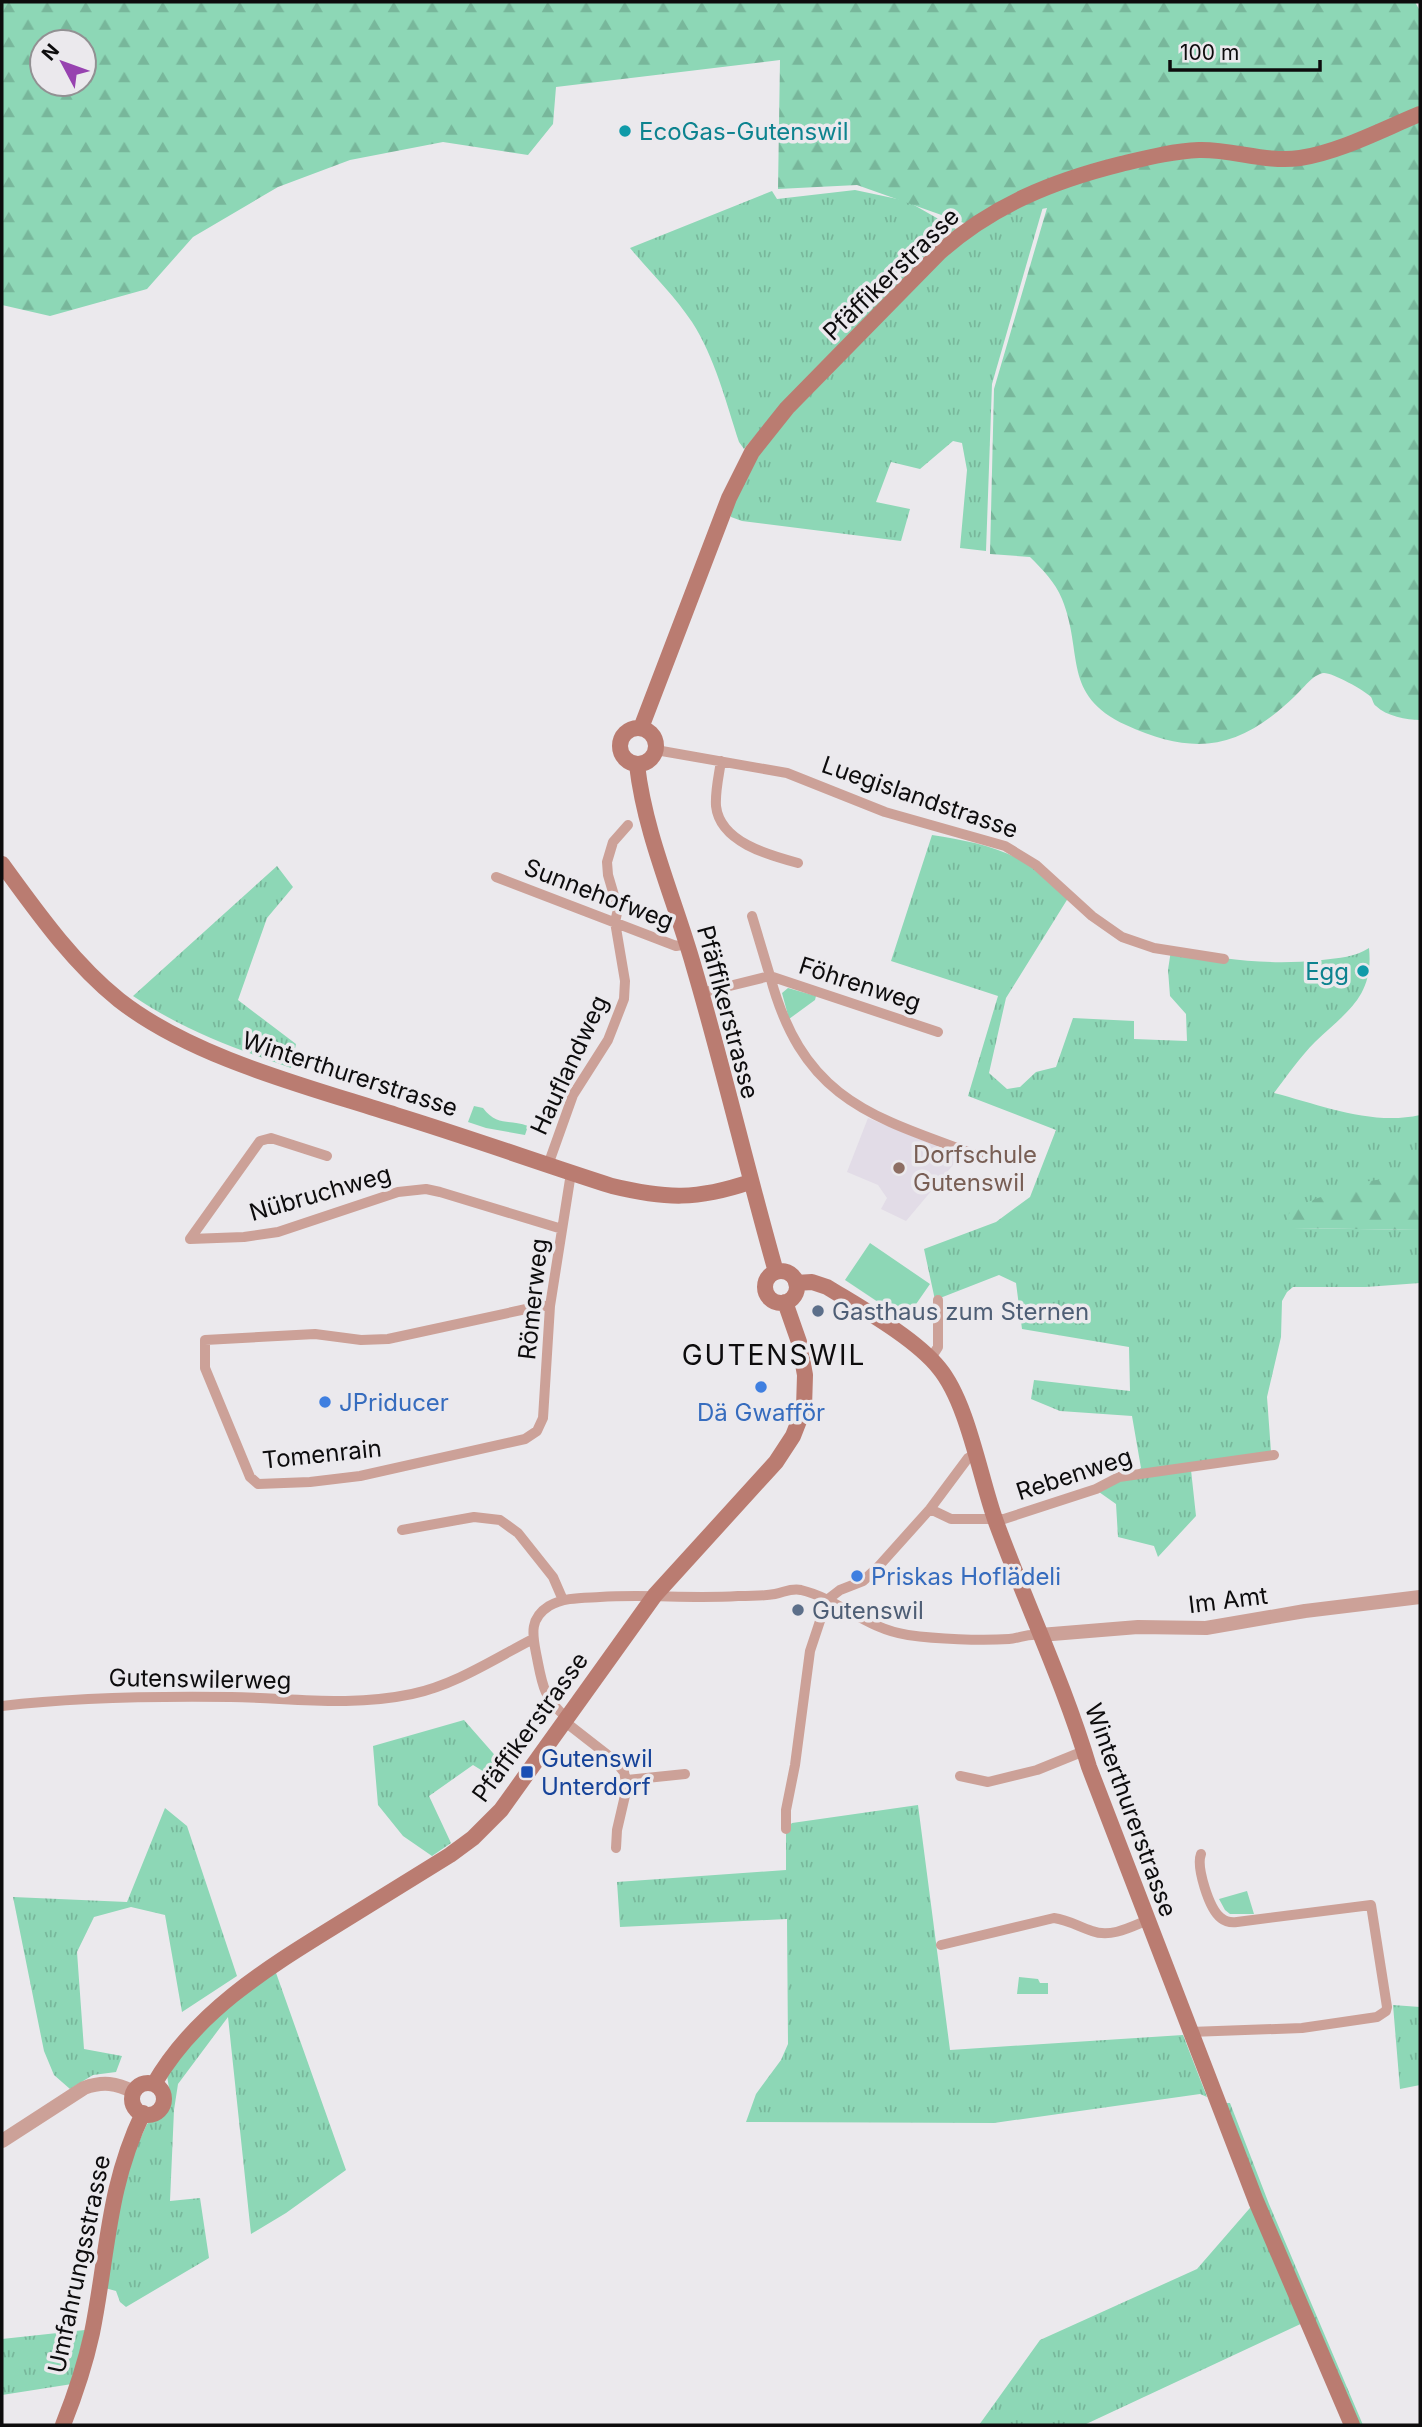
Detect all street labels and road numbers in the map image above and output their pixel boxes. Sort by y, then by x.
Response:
street label: Pfäffikerstrasse [817,202,965,346]
street label: Luegislandstrasse [818,750,1022,844]
street label: Sunnehofweg [520,852,678,936]
street label: Pfäffikerstrasse [691,922,765,1102]
street label: Föhrenweg [795,951,925,1017]
street label: Hauflandweg [524,991,614,1139]
street label: Winterthurerstrasse [239,1025,461,1123]
street label: Nübruchweg [246,1159,394,1227]
street label: Römerweg [512,1237,554,1361]
street label: Tomenrain [261,1433,383,1475]
street label: Rebenweg [1013,1442,1135,1506]
street label: Im Amt [1187,1581,1269,1619]
street label: Pfäffikerstrasse [466,1646,594,1808]
street label: Gutenswilerweg [108,1663,292,1695]
street label: Winterthurerstrasse [1079,1699,1183,1921]
street label: Umfahrungsstrasse [42,2152,116,2376]

